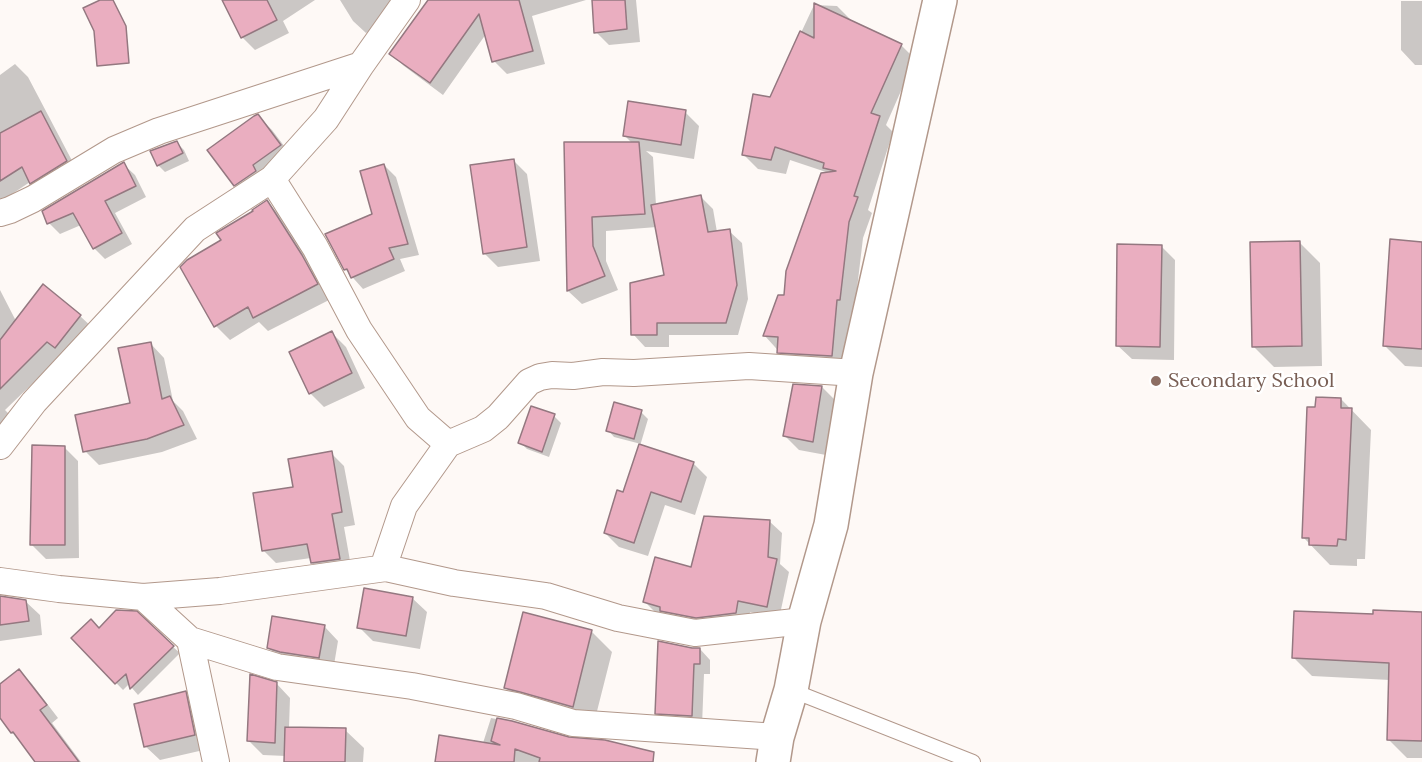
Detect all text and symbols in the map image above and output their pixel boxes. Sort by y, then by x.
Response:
place label: Secondary School [1168,369,1334,393]
marker: Secondary School [1149,374,1163,388]

